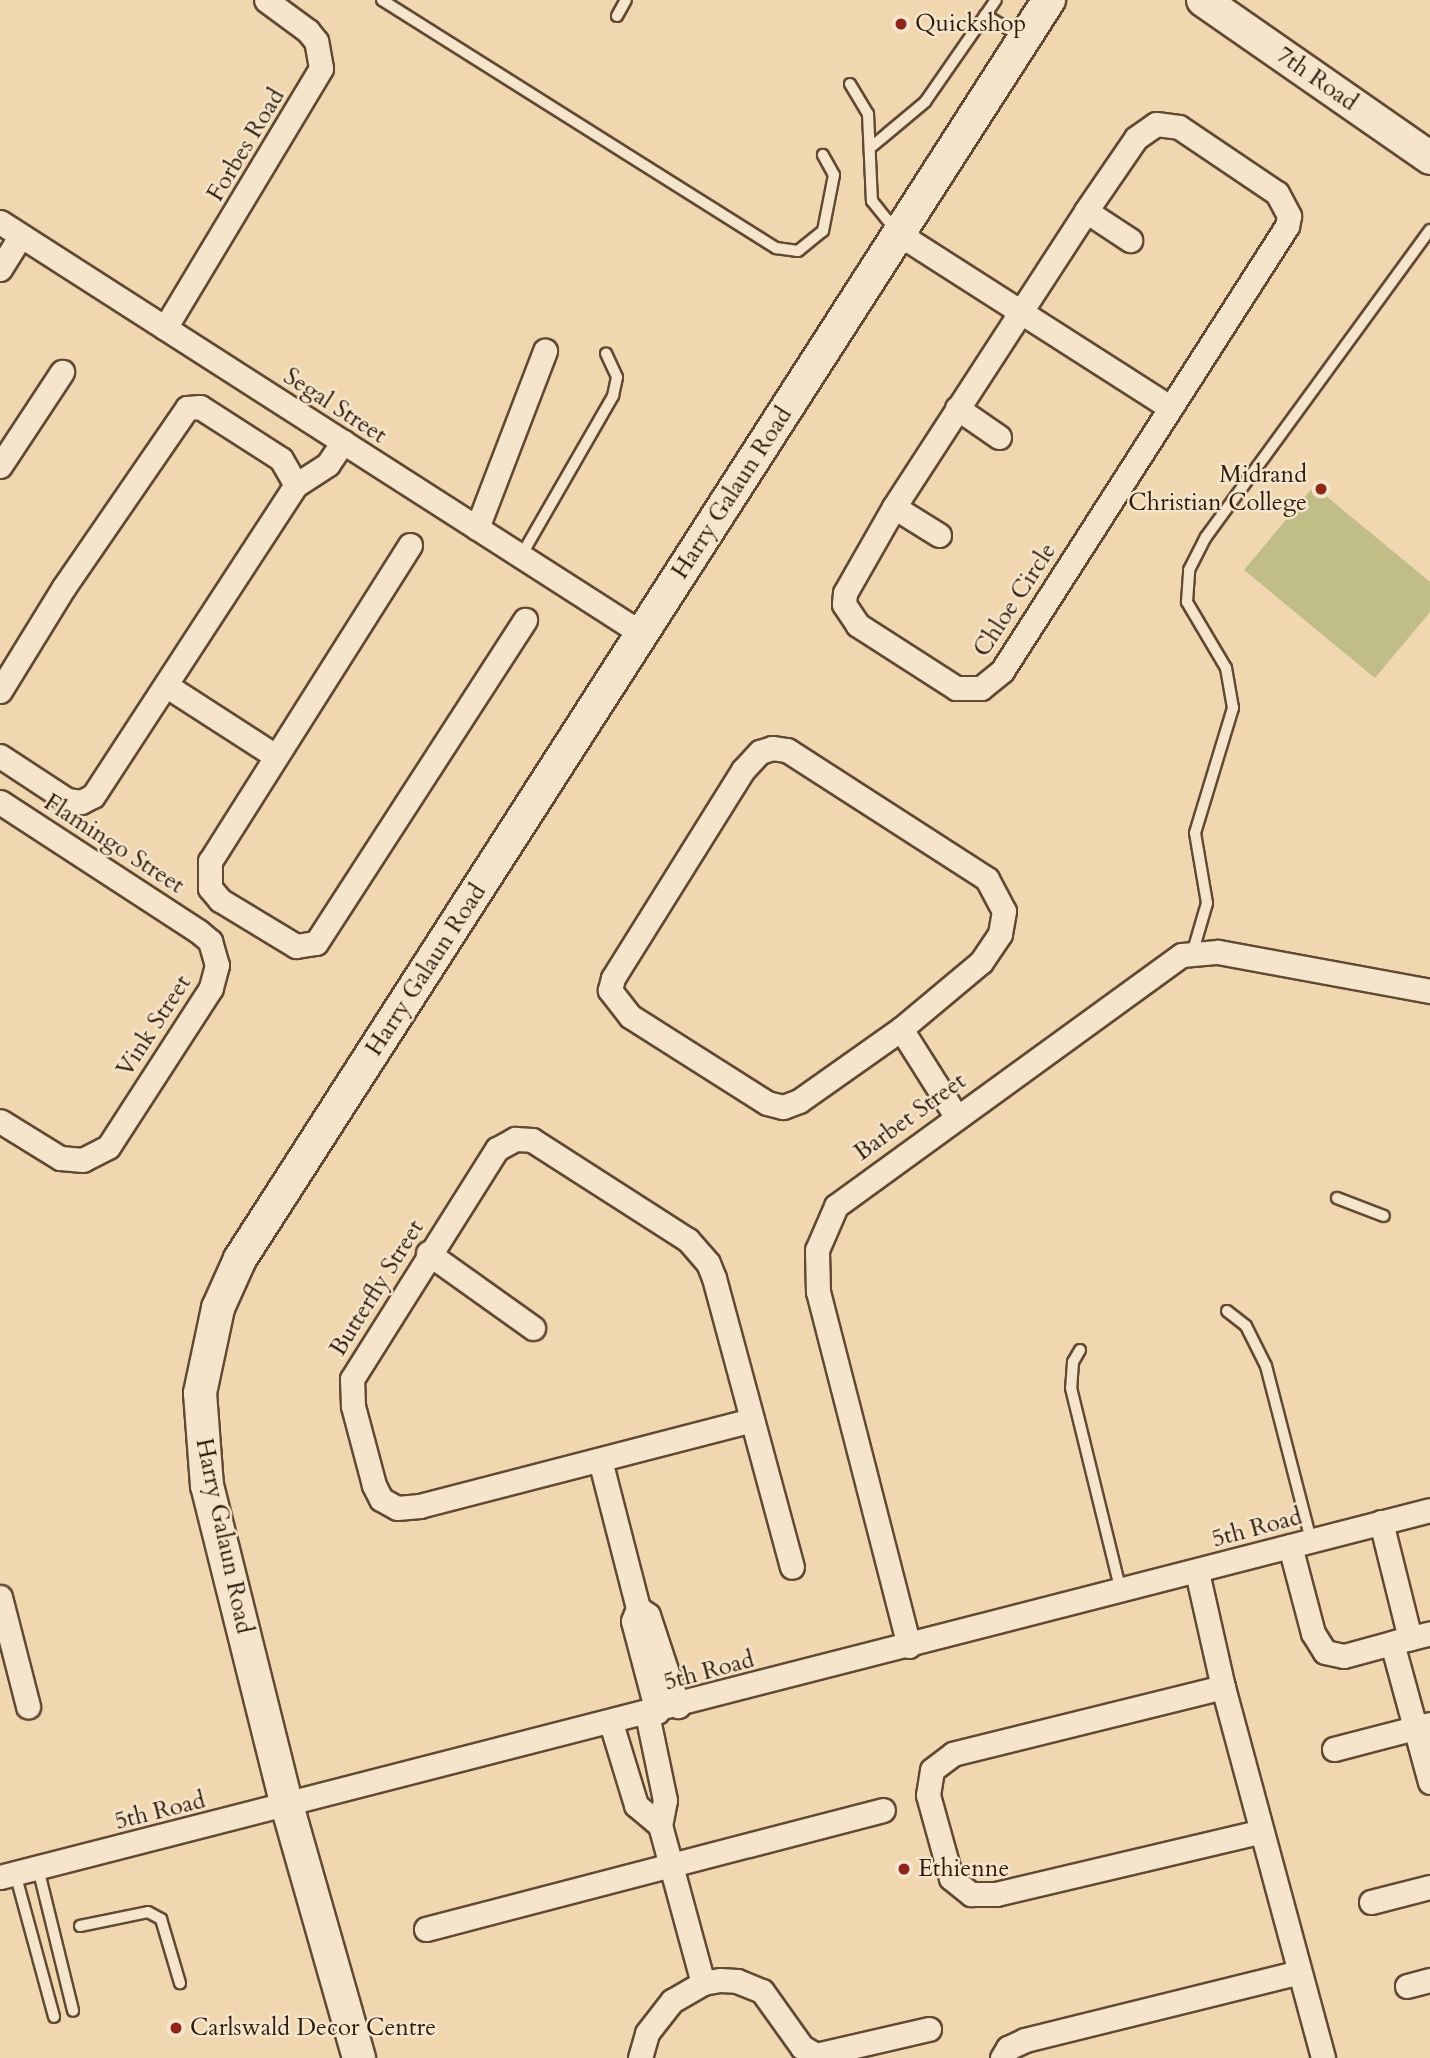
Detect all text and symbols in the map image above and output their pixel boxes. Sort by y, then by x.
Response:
place label: Quickshop [915,10,1026,38]
marker: Quickshop [893,16,909,32]
street label: 7th Road [1271,41,1363,117]
street label: Forbes Road [201,83,291,207]
street label: Segal Street [278,362,392,450]
street label: Harry Galaun Road [666,402,798,584]
place label: Midrand Christian College [1128,461,1307,517]
marker: Midrand Christian College [1313,481,1329,497]
street label: Chloe Circle [968,538,1062,662]
street label: Flamingo Street [38,788,190,900]
street label: Harry Galaun Road [360,879,492,1061]
street label: Vink Street [111,970,197,1082]
street label: Barbet Street [849,1067,971,1167]
street label: Butterfly Street [324,1215,430,1361]
street label: Harry Galaun Road [189,1436,259,1636]
street label: 5th Road [1209,1502,1305,1554]
street label: 5th Road [661,1645,757,1697]
street label: 5th Road [112,1786,208,1836]
place label: Ethienne [918,1855,1009,1883]
marker: Ethienne [896,1861,912,1877]
place label: Carlswald Decor Centre [190,2014,436,2042]
marker: Carlswald Decor Centre [168,2020,184,2036]

